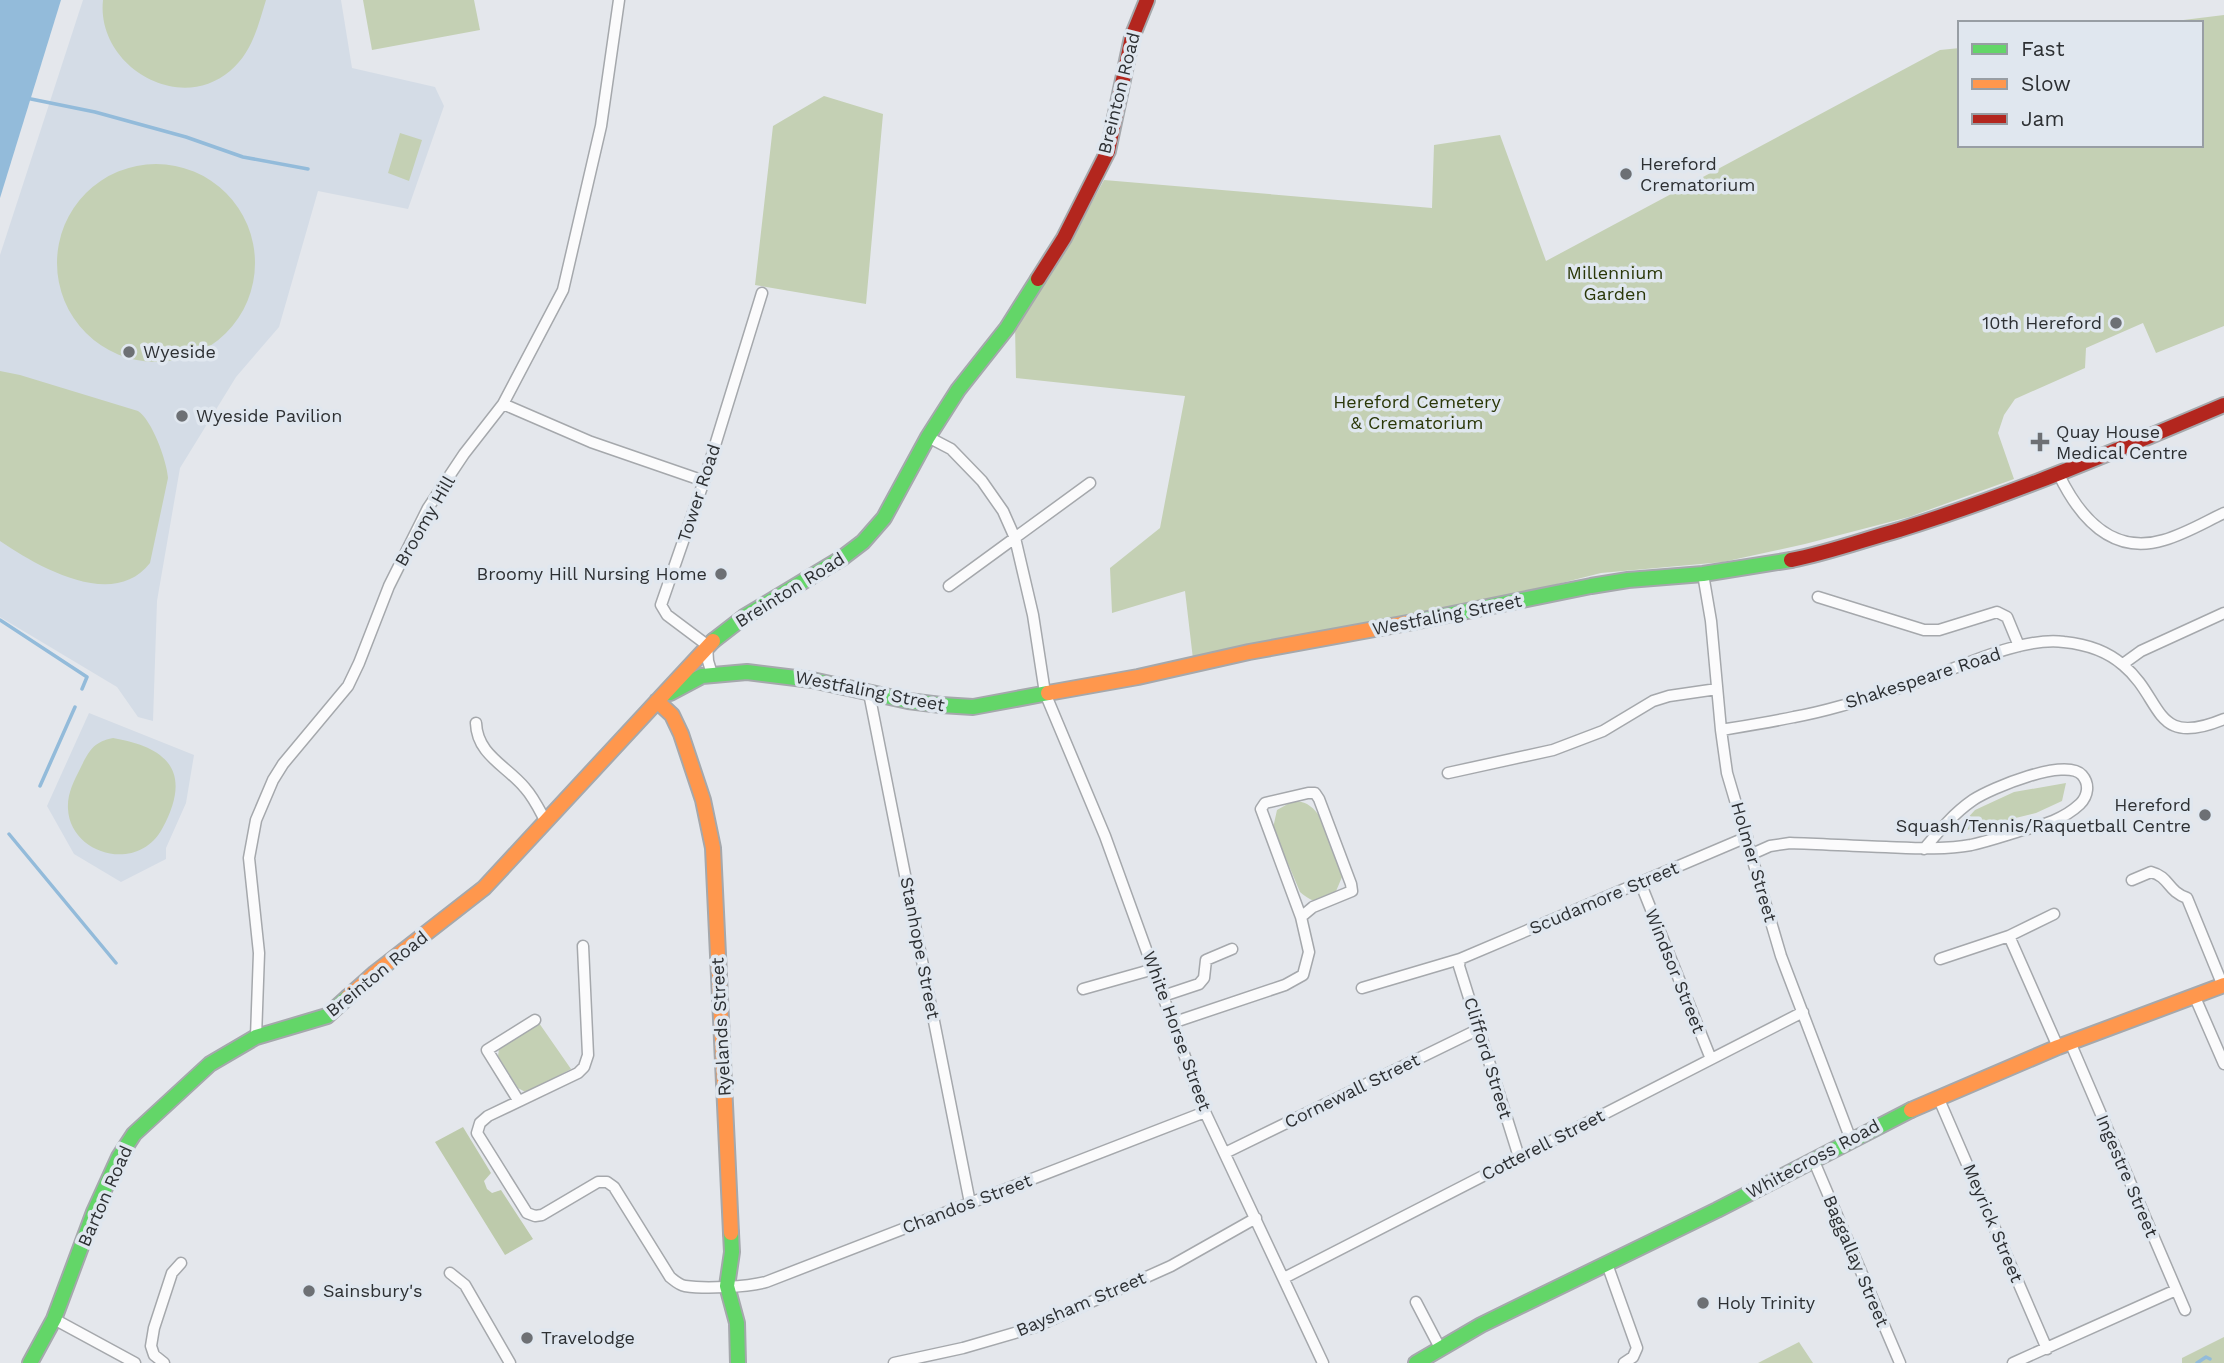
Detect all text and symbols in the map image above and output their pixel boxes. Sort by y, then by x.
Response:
legend [1958,21,2203,147]
street label: Breinton Road [1093,30,1144,156]
text: Fast [2021,36,2065,61]
text: Slow [2021,71,2071,96]
text: Jam [2021,106,2064,131]
place label: Hereford Crematorium [1640,153,1756,195]
marker: Hereford Crematorium [1618,166,1634,182]
park label: Millennium Garden [1567,262,1663,304]
place label: 10th Hereford [1982,312,2102,333]
marker: 10th Hereford [2108,315,2124,331]
place label: Wyeside [143,341,216,362]
marker: Wyeside [121,344,137,360]
park label: Hereford Cemetery & Crematorium [1333,391,1501,433]
place label: Wyeside Pavilion [196,405,342,426]
marker: Wyeside Pavilion [174,408,190,424]
place label: Quay House Medical Centre [2056,421,2188,463]
marker: Quay House Medical Centre [2030,432,2050,452]
street label: Tower Road [673,441,724,544]
street label: Broomy Hill [390,471,459,570]
street label: Breinton Road [731,548,848,631]
place label: Broomy Hill Nursing Home [477,563,707,584]
marker: Broomy Hill Nursing Home [713,566,729,582]
street label: Westfaling Street [1370,590,1524,639]
street label: Shakespeare Road [1843,643,2003,713]
street label: Westfaling Street [794,666,947,715]
place label: Hereford Squash/Tennis/Raquetball Centre [1896,794,2191,836]
street label: Holmer Street [1727,799,1782,925]
marker: Hereford Squash/Tennis/Raquetball Centre [2197,807,2213,823]
street label: Scudamore Street [1526,856,1682,938]
street label: Stanhope Street [896,875,945,1021]
street label: Windsor Street [1641,906,1710,1036]
street label: Breinton Road [322,926,432,1021]
street label: White Horse Street [1139,948,1216,1114]
street label: Ryelands Street [706,957,735,1097]
street label: Clifford Street [1460,995,1517,1122]
street label: Cornewall Street [1281,1049,1423,1132]
street label: Cotterell Street [1478,1104,1608,1185]
street label: Ingestre Street [2092,1111,2163,1241]
street label: Whitecross Road [1742,1115,1883,1203]
street label: Barton Road [73,1142,136,1250]
street label: Meyrick Street [1959,1160,2028,1286]
street label: Chandos Street [899,1169,1035,1238]
street label: Baggallay Street [1819,1192,1894,1330]
street label: Baysham Street [1013,1267,1149,1340]
place label: Sainsbury's [323,1280,422,1301]
marker: Sainsbury's [301,1283,317,1299]
place label: Holy Trinity [1717,1292,1816,1313]
marker: Holy Trinity [1695,1295,1711,1311]
place label: Travelodge [541,1327,635,1348]
marker: Travelodge [519,1330,535,1346]

